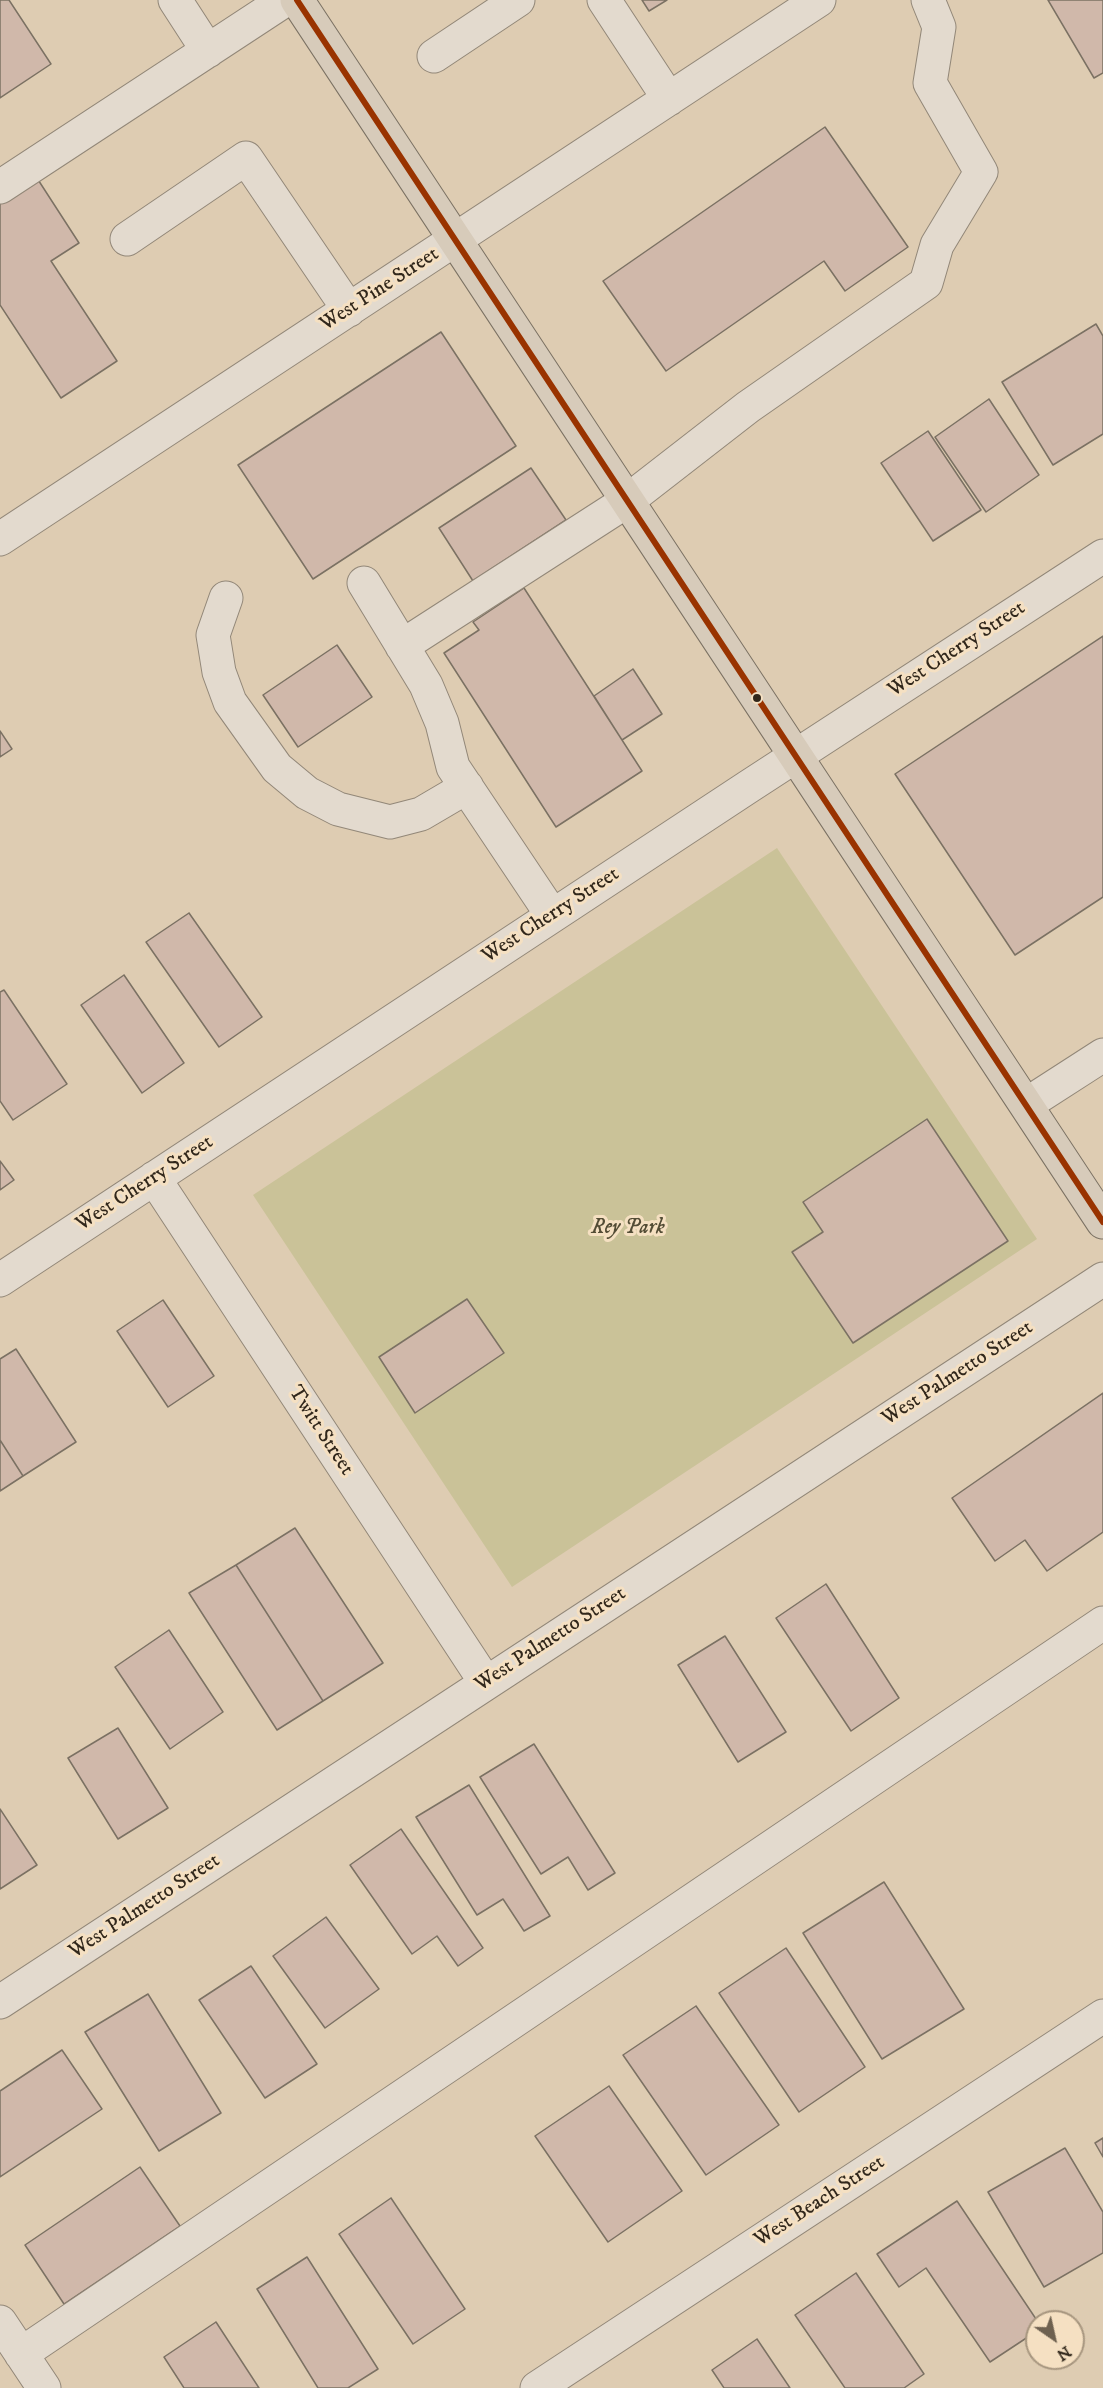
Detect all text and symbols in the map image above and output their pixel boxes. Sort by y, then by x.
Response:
street label: West Pine Street [316,242,444,338]
street label: West Cherry Street [884,596,1030,704]
unlabelled marker [751,692,763,704]
street label: West Cherry Street [478,862,624,970]
street label: West Cherry Street [72,1130,218,1238]
park label: Rey Park [591,1216,665,1242]
street label: West Palmetto Street [878,1316,1038,1432]
street label: Twitt Street [282,1381,358,1481]
street label: West Palmetto Street [471,1582,631,1698]
street label: West Palmetto Street [65,1849,225,1965]
street label: West Beach Street [750,2151,890,2253]
north arrow [1025,2310,1085,2370]
text: N [1053,2341,1075,2365]

